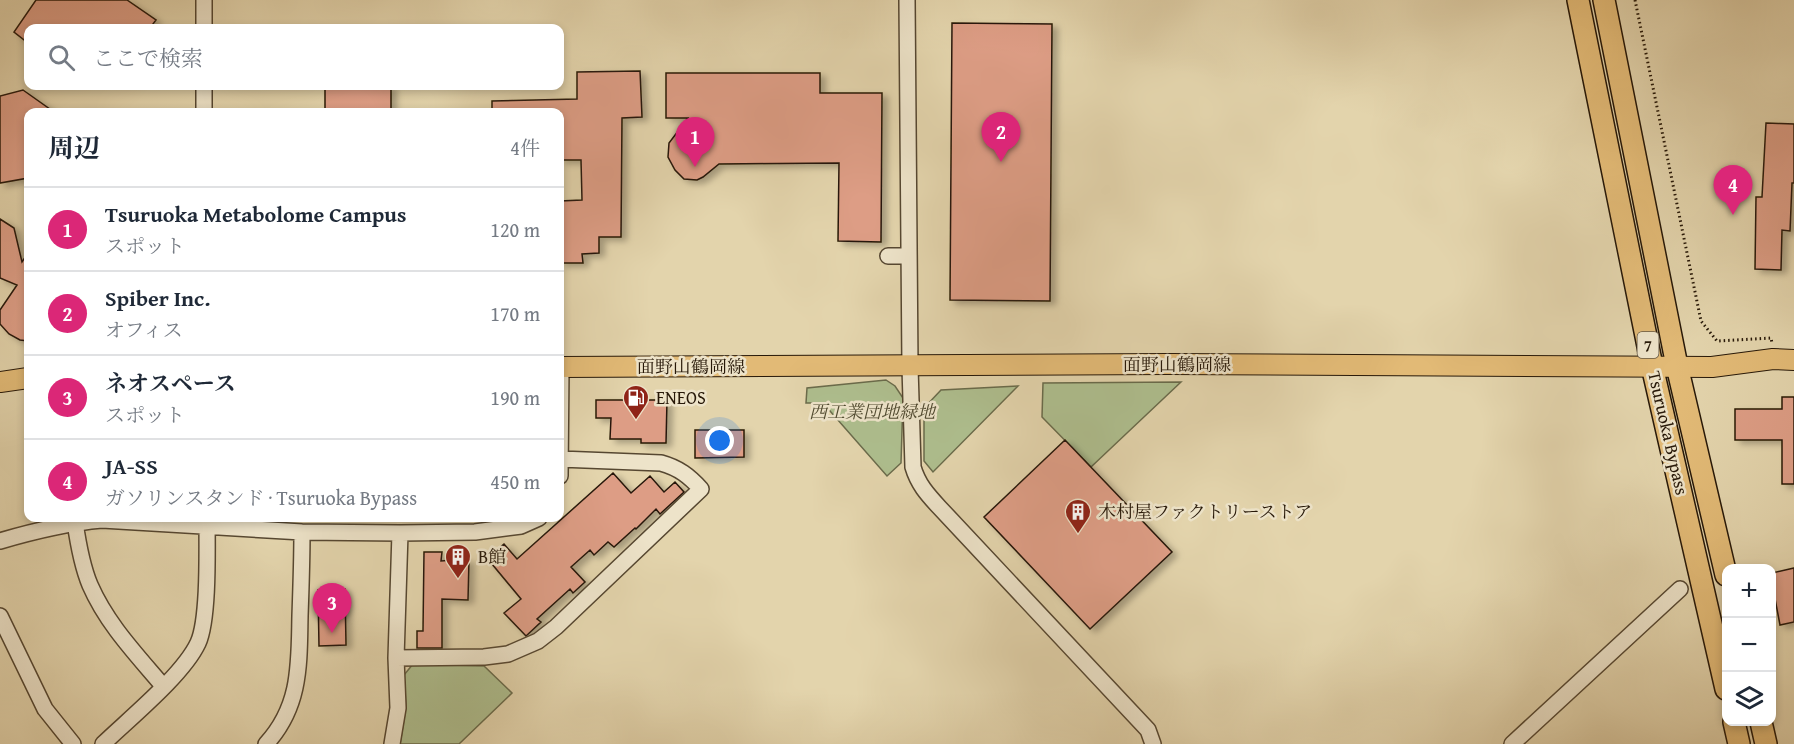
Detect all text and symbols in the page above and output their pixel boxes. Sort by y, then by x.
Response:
search box [24,24,564,90]
icon: search [45,41,78,74]
text: ここで検索 [93,42,203,74]
pin: 2 [982,112,1020,162]
pin: 1 [676,118,714,167]
text: 周辺 [48,128,100,167]
text: 4件 [510,133,540,162]
pin: 4 [1714,166,1752,215]
text: Tsuruoka Metabolome Campus [105,198,406,230]
text: 1 [62,215,73,244]
text: 120 m [490,215,540,244]
text: スポット [105,231,185,260]
text: Spiber Inc. [105,282,210,314]
text: 2 [62,299,73,328]
text: 170 m [490,299,540,328]
text: オフィス [105,315,183,344]
road number: 7 [1638,332,1658,358]
street label: 面野山鶴岡線 [1123,351,1231,378]
street label: 面野山鶴岡線 [637,353,745,380]
text: ネオスペース [105,367,236,399]
street label: Tsuruoka Bypass [1641,368,1696,498]
text: 3 [62,383,73,412]
text: 190 m [490,383,540,412]
fuel station icon: ENEOS [621,383,651,421]
place label: ENEOS [656,384,706,411]
park label: 西工業団地緑地 [809,398,937,425]
text: スポット [105,400,185,429]
your location [705,426,734,455]
text: JA-SS [105,450,158,482]
text: 4 [62,467,73,496]
text: 450 m [490,467,540,496]
text: ガソリンスタンド · Tsuruoka Bypass [105,483,417,512]
building icon: 木村屋ファクトリーストア [1063,497,1093,535]
place label: 木村屋ファクトリーストア [1098,498,1312,525]
building icon: B館 [443,542,473,580]
place label: B館 [478,543,506,570]
map controls [1722,564,1776,726]
button: + [1722,564,1776,618]
pin: 3 [312,584,352,633]
button: − [1722,618,1776,672]
button: layers [1722,672,1776,726]

